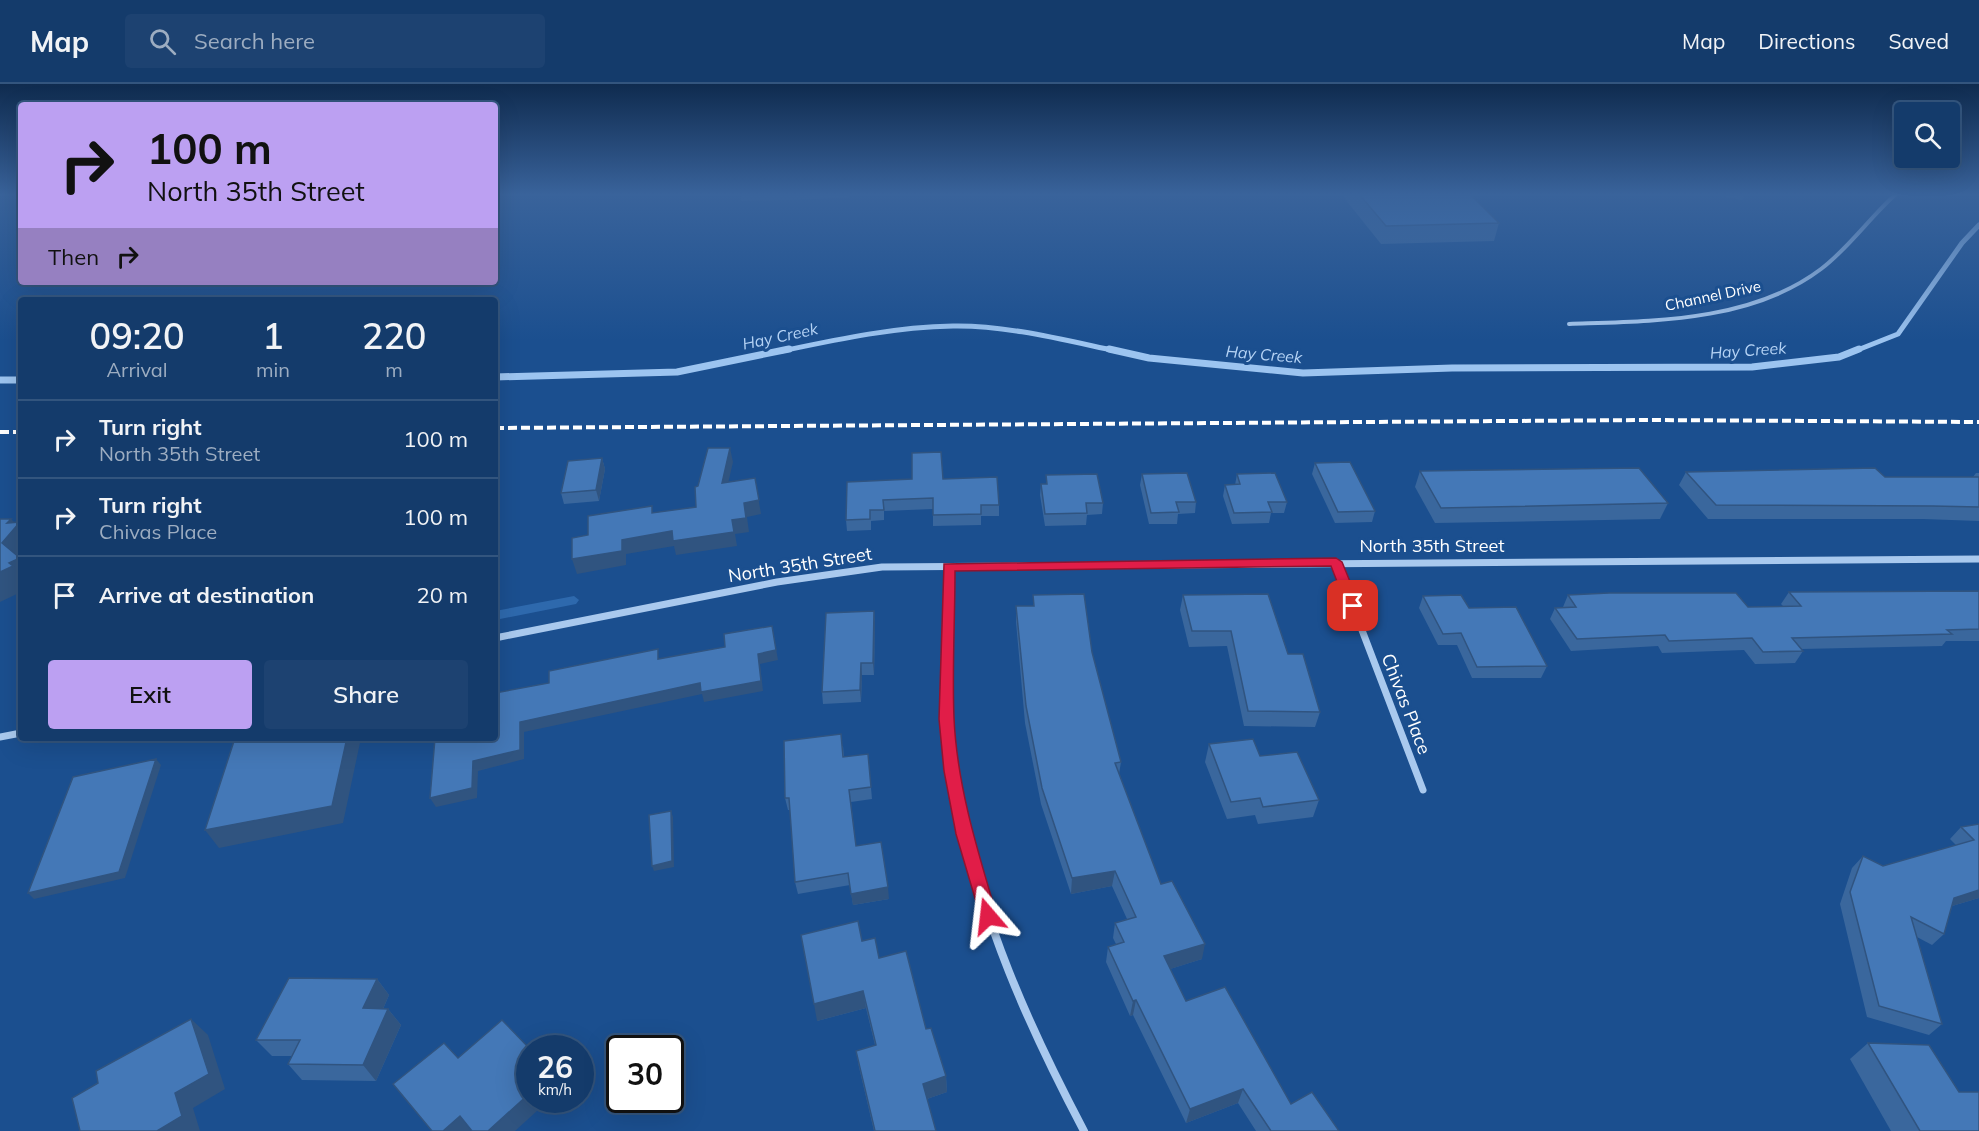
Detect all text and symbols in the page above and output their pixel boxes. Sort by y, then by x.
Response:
search box [125,14,545,68]
text: Map [30,24,89,59]
icon: search [146,25,179,58]
text: Search here [194,27,315,55]
text: Map [1682,28,1725,54]
text: Directions [1758,28,1855,54]
text: Saved [1888,28,1949,54]
map controls [1894,102,1960,168]
button: search [1894,102,1960,168]
text: 100 m [147,122,272,175]
icon: right [48,126,126,204]
text: North 35th Street [147,174,365,208]
icon: right [111,240,144,273]
text: Then [48,243,99,271]
street label: Channel Drive [1663,276,1763,315]
text: 09:20 [90,313,184,358]
text: 1 [262,313,284,358]
text: 220 [362,313,426,358]
water label: Hay Creek [740,318,820,354]
water label: Hay Creek [1709,337,1788,363]
water label: Hay Creek [1225,341,1304,367]
text: Arrival [106,357,168,382]
text: min [256,357,290,382]
text: m [385,357,403,382]
text: Turn right [99,413,202,441]
icon: right [48,423,81,456]
text: 100 m [403,425,468,453]
text: North 35th Street [99,441,260,466]
text: Turn right [99,491,202,519]
icon: right [48,501,81,534]
text: 100 m [403,503,468,531]
text: Chivas Place [99,519,217,544]
street label: North 35th Street [1359,534,1505,557]
street label: North 35th Street [726,542,873,587]
icon: arrive [48,579,81,612]
pin [1327,580,1378,631]
text: Arrive at destination [99,581,314,609]
text: 20 m [417,581,468,609]
icon: arrive [1336,589,1369,622]
street label: Chivas Place [1377,650,1436,758]
button: Exit [48,660,252,729]
button: Share [264,660,468,729]
position arrow [956,884,1020,948]
speed limit sign: 30 [606,1035,684,1113]
text: 26 [537,1048,573,1086]
text: km/h [538,1080,572,1099]

